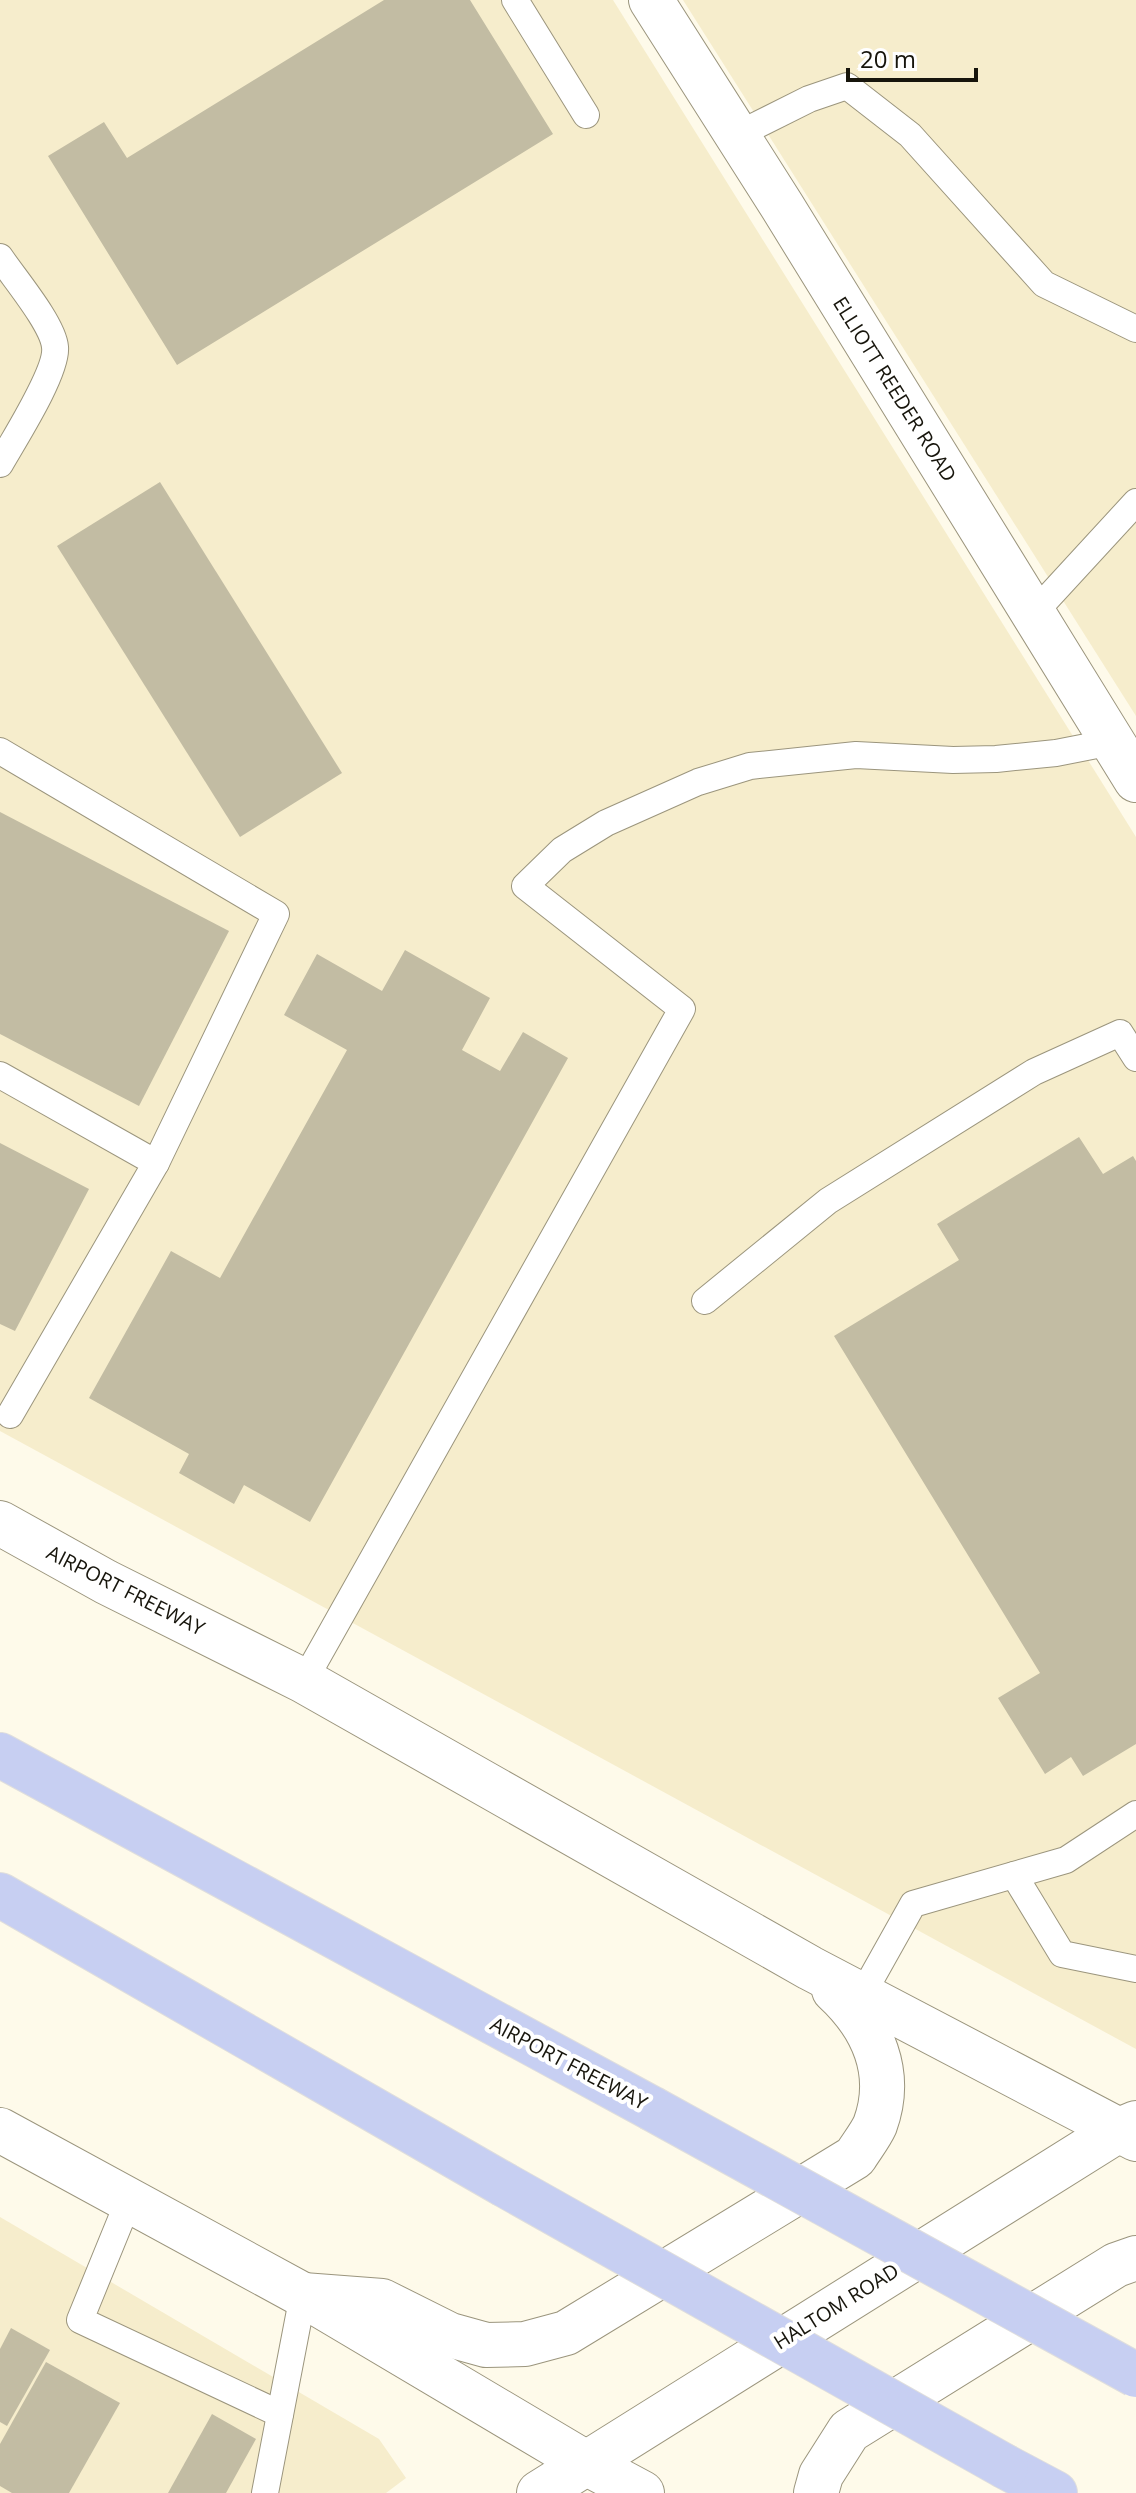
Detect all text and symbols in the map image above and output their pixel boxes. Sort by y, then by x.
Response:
scale bar [848,32,976,82]
text: 20 m [860,42,916,75]
street label: ELLIOTT REEDER ROAD [827,291,963,487]
street label: AIRPORT FREEWAY [42,1538,210,1642]
street label: AIRPORT FREEWAY [486,2010,653,2116]
street label: HALTOM ROAD [768,2257,904,2355]

